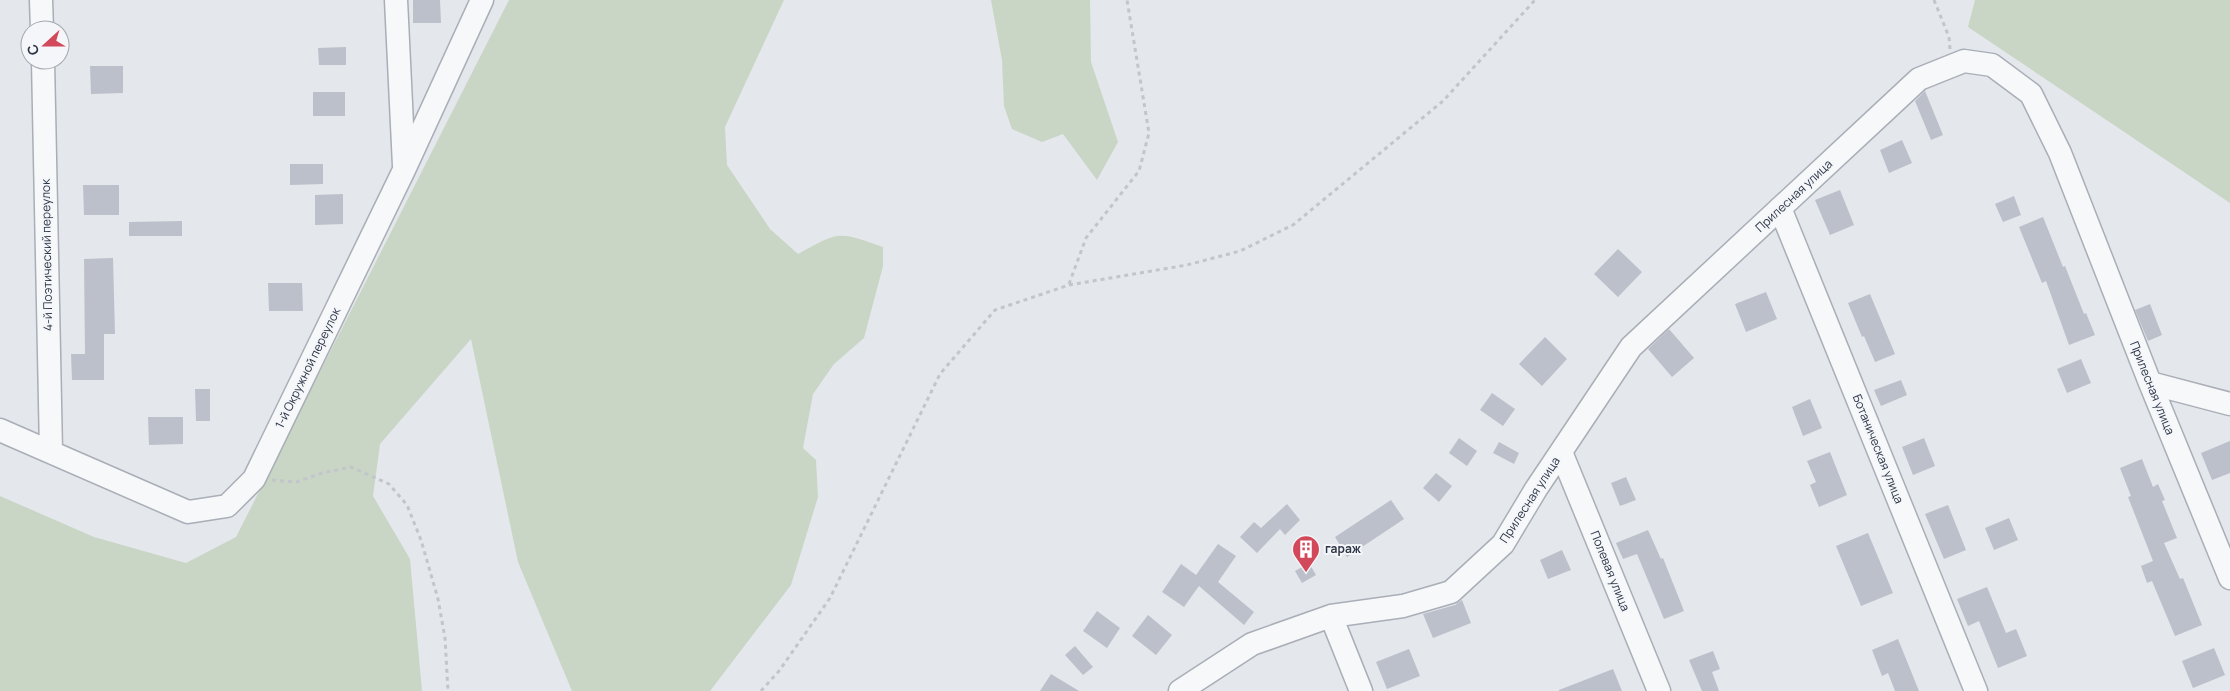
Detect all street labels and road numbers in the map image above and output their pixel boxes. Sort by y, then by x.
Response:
street label: Прилесная улица [1751,155,1836,236]
street label: 4-й Поэтический переулок [37,178,56,331]
street label: 1-й Окружной переулок [271,304,345,431]
street label: Прилесная улица [2126,339,2179,437]
street label: Ботаническая улица [1849,392,1908,506]
street label: Прилесная улица [1495,453,1564,546]
street label: Полевая улица [1587,528,1634,614]

